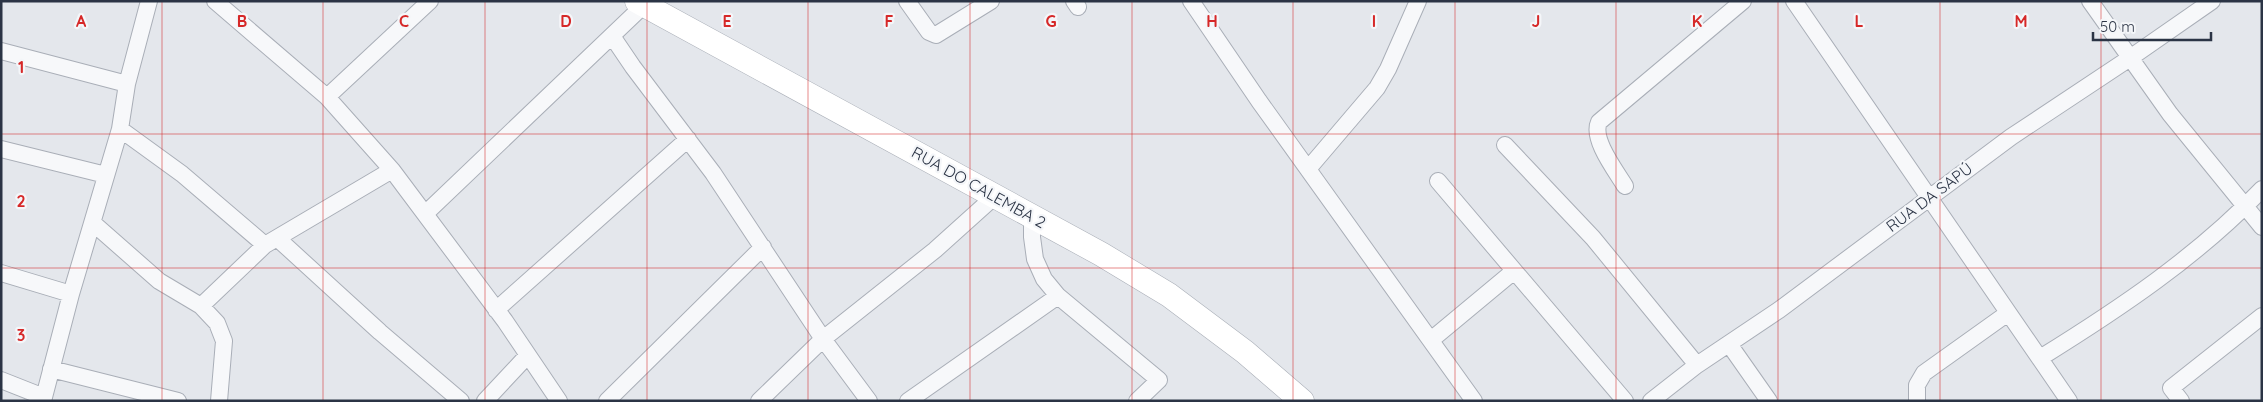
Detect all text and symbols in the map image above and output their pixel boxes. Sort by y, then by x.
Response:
scale bar [2093,10,2210,42]
text: A [76,11,87,31]
text: B [237,11,247,31]
text: C [399,11,409,31]
text: D [560,11,572,31]
text: E [722,11,732,31]
text: F [885,11,894,31]
text: G [1045,11,1057,31]
text: H [1206,11,1218,31]
text: I [1372,11,1376,31]
text: J [1532,11,1540,31]
text: K [1692,11,1702,31]
text: L [1855,11,1864,31]
text: M [2014,11,2028,31]
text: 50 m [2100,17,2135,36]
text: 1 [18,57,24,77]
street label: RUA DO CALEMBA 2 [908,142,1050,232]
street label: RUA DA SAPÚ [1882,158,1976,236]
text: 2 [16,191,26,211]
text: 3 [17,325,25,345]

